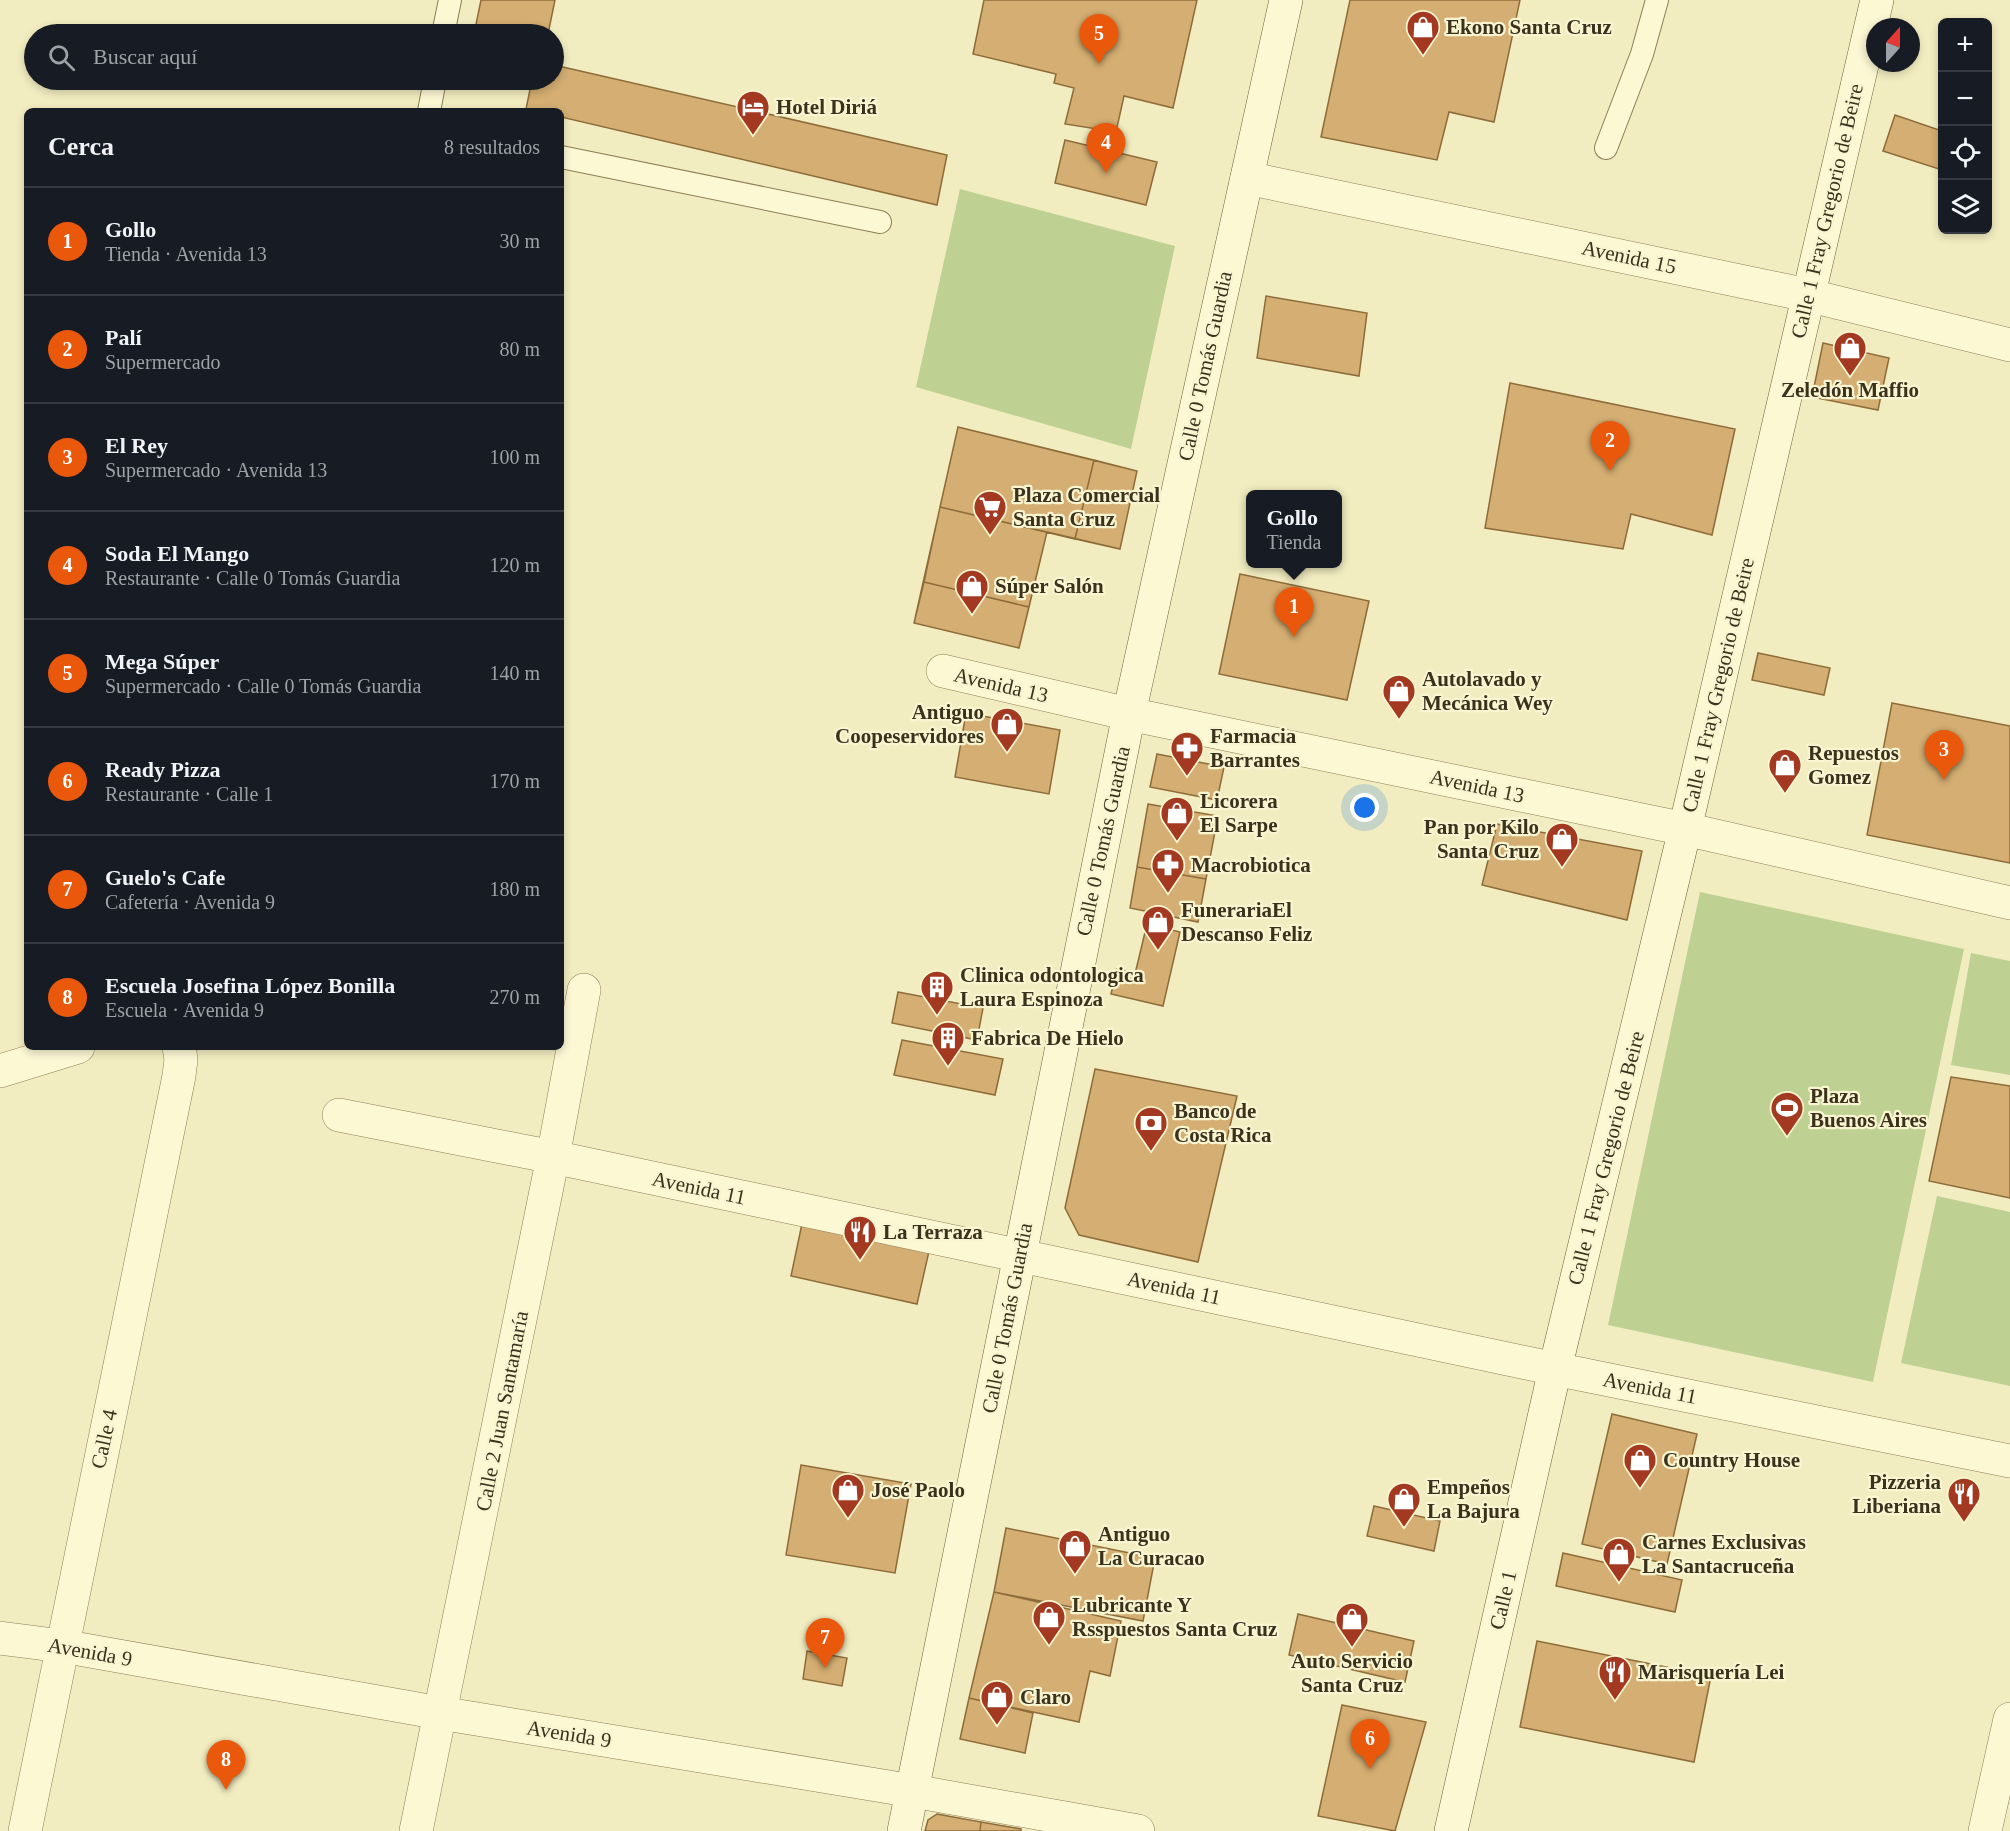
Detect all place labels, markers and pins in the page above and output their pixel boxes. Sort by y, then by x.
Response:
shop icon: Ekono Santa Cruz [1405,9,1441,56]
pin: 5 [1080,14,1118,64]
place label: Ekono Santa Cruz [1446,15,1612,39]
hotel icon: Hotel Diriá [735,89,771,136]
place label: Hotel Diriá [776,95,877,119]
pin: 4 [1086,124,1126,173]
shop icon: Zeledón Maffio [1832,330,1868,377]
place label: Zeledón Maffio [1781,378,1919,402]
pin: 2 [1590,422,1630,471]
place label: Plaza Comercial Santa Cruz [1013,483,1160,531]
supermarket icon: Plaza Comercial Santa Cruz [972,489,1008,536]
shop icon: Súper Salón [954,568,990,615]
place label: Súper Salón [995,574,1104,598]
pin: 1 [1274,588,1314,637]
place label: Autolavado y Mecánica Wey [1422,667,1553,715]
shop icon: Autolavado y Mecánica Wey [1381,673,1417,720]
place label: Antiguo Coopeservidores [835,700,984,748]
shop icon: Antiguo Coopeservidores [989,706,1025,753]
place label: Farmacia Barrantes [1210,724,1300,772]
pharmacy icon: Farmacia Barrantes [1169,730,1205,777]
pin: 3 [1924,730,1964,780]
place label: Repuestos Gomez [1808,741,1899,789]
shop icon: Repuestos Gomez [1767,747,1803,794]
place label: Licorera El Sarpe [1200,789,1278,837]
shop icon: Licorera El Sarpe [1159,795,1195,842]
place label: Pan por Kilo Santa Cruz [1424,815,1539,863]
shop icon: Pan por Kilo Santa Cruz [1544,821,1580,868]
pharmacy icon: Macrobiotica [1150,847,1186,894]
place label: Macrobiotica [1191,853,1311,877]
place label: FunerariaEl Descanso Feliz [1181,898,1312,946]
shop icon: FunerariaEl Descanso Feliz [1140,904,1176,951]
place label: Clinica odontologica Laura Espinoza [960,963,1144,1011]
building icon: Clinica odontologica Laura Espinoza [919,969,955,1016]
building icon: Fabrica De Hielo [930,1020,966,1067]
place label: Fabrica De Hielo [971,1026,1124,1050]
place label: Plaza Buenos Aires [1810,1084,1927,1132]
sports icon: Plaza Buenos Aires [1769,1090,1805,1137]
place label: Banco de Costa Rica [1174,1099,1272,1147]
bank icon: Banco de Costa Rica [1133,1105,1169,1152]
restaurant icon: La Terraza [842,1214,878,1261]
place label: La Terraza [883,1220,983,1244]
shop icon: Country House [1622,1442,1658,1489]
place label: Country House [1663,1448,1800,1472]
place label: Pizzeria Liberiana [1852,1470,1941,1518]
shop icon: José Paolo [830,1472,866,1519]
place label: Empeños La Bajura [1427,1475,1520,1523]
restaurant icon: Pizzeria Liberiana [1946,1476,1982,1523]
place label: José Paolo [871,1478,965,1502]
shop icon: Empeños La Bajura [1386,1481,1422,1528]
place label: Antiguo La Curacao [1098,1522,1205,1570]
shop icon: Antiguo La Curacao [1057,1528,1093,1575]
place label: Carnes Exclusivas La Santacruceña [1642,1530,1806,1578]
shop icon: Carnes Exclusivas La Santacruceña [1601,1536,1637,1583]
place label: Lubricante Y Rsspuestos Santa Cruz [1072,1593,1277,1641]
shop icon: Lubricante Y Rsspuestos Santa Cruz [1031,1599,1067,1646]
shop icon: Auto Servicio Santa Cruz [1334,1601,1370,1648]
pin: 7 [806,1618,844,1668]
place label: Auto Servicio Santa Cruz [1291,1649,1413,1697]
restaurant icon: Marisquería Lei [1597,1654,1633,1701]
place label: Marisquería Lei [1638,1660,1785,1684]
shop icon: Claro [979,1679,1015,1726]
place label: Claro [1020,1685,1071,1709]
pin: 6 [1350,1720,1390,1769]
pin: 8 [206,1740,246,1790]

